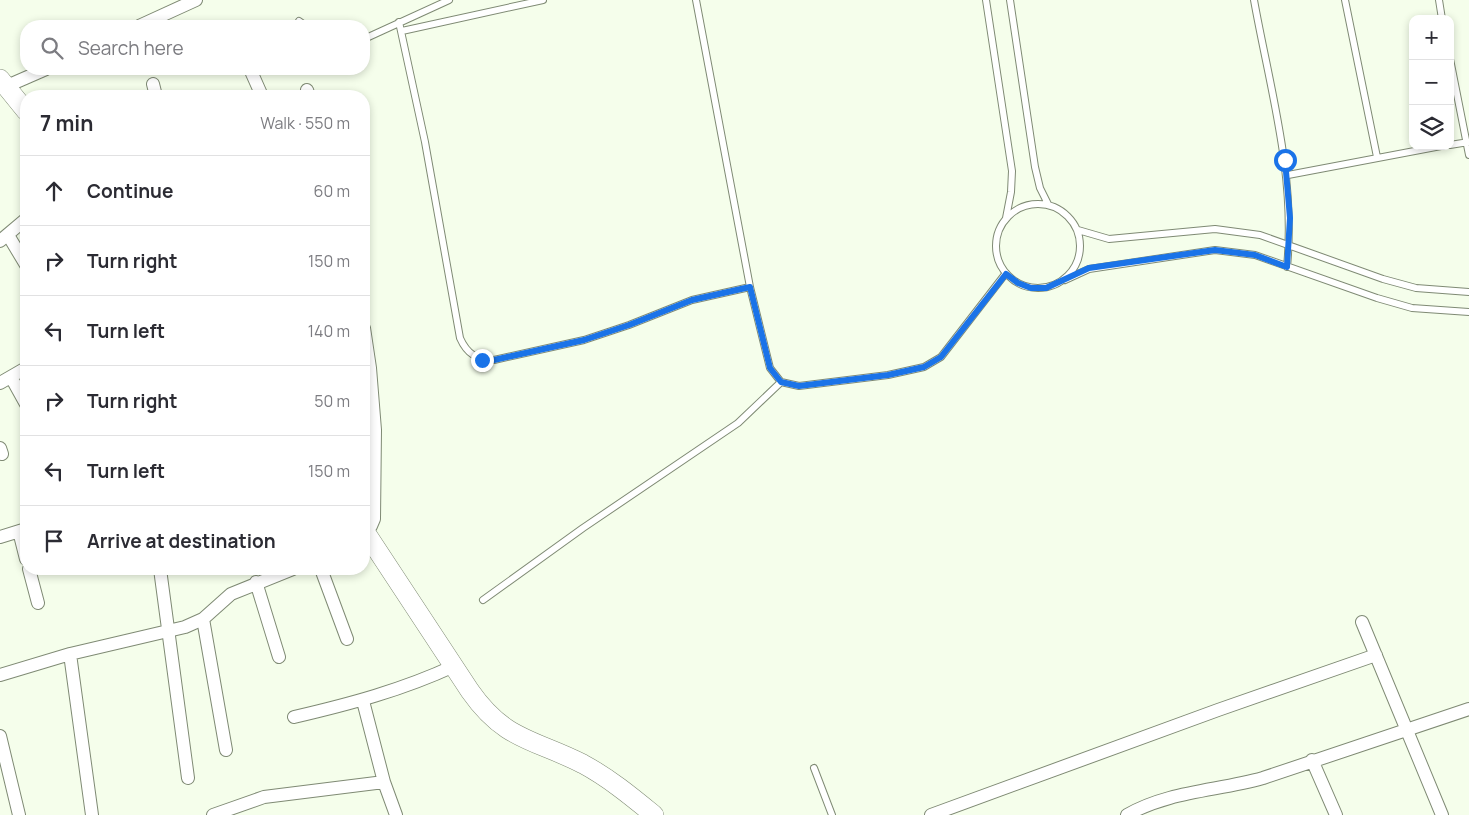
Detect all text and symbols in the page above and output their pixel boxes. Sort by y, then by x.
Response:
map controls [1409,15,1454,150]
button: + [1409,15,1454,60]
search box [20,20,370,75]
icon: search [38,34,66,62]
text: Search here [78,35,184,61]
button: − [1409,60,1454,105]
button: layers [1409,105,1454,150]
text: 7 min [40,109,93,137]
text: Walk · 550 m [260,112,350,134]
route start [1274,149,1297,172]
icon: ahead [40,177,68,205]
text: Continue [87,178,173,204]
text: 60 m [314,180,350,202]
icon: right [40,247,68,275]
text: Turn right [87,248,177,274]
text: 150 m [308,250,350,272]
icon: left [40,317,68,345]
text: Turn left [87,318,165,344]
text: 140 m [308,320,350,342]
route end [471,349,494,372]
icon: right [40,387,68,415]
text: Turn right [87,388,177,414]
text: 50 m [314,390,350,412]
icon: left [40,457,68,485]
text: Turn left [87,458,165,484]
text: 150 m [308,460,350,482]
icon: arrive [40,527,68,555]
text: Arrive at destination [87,528,276,554]

